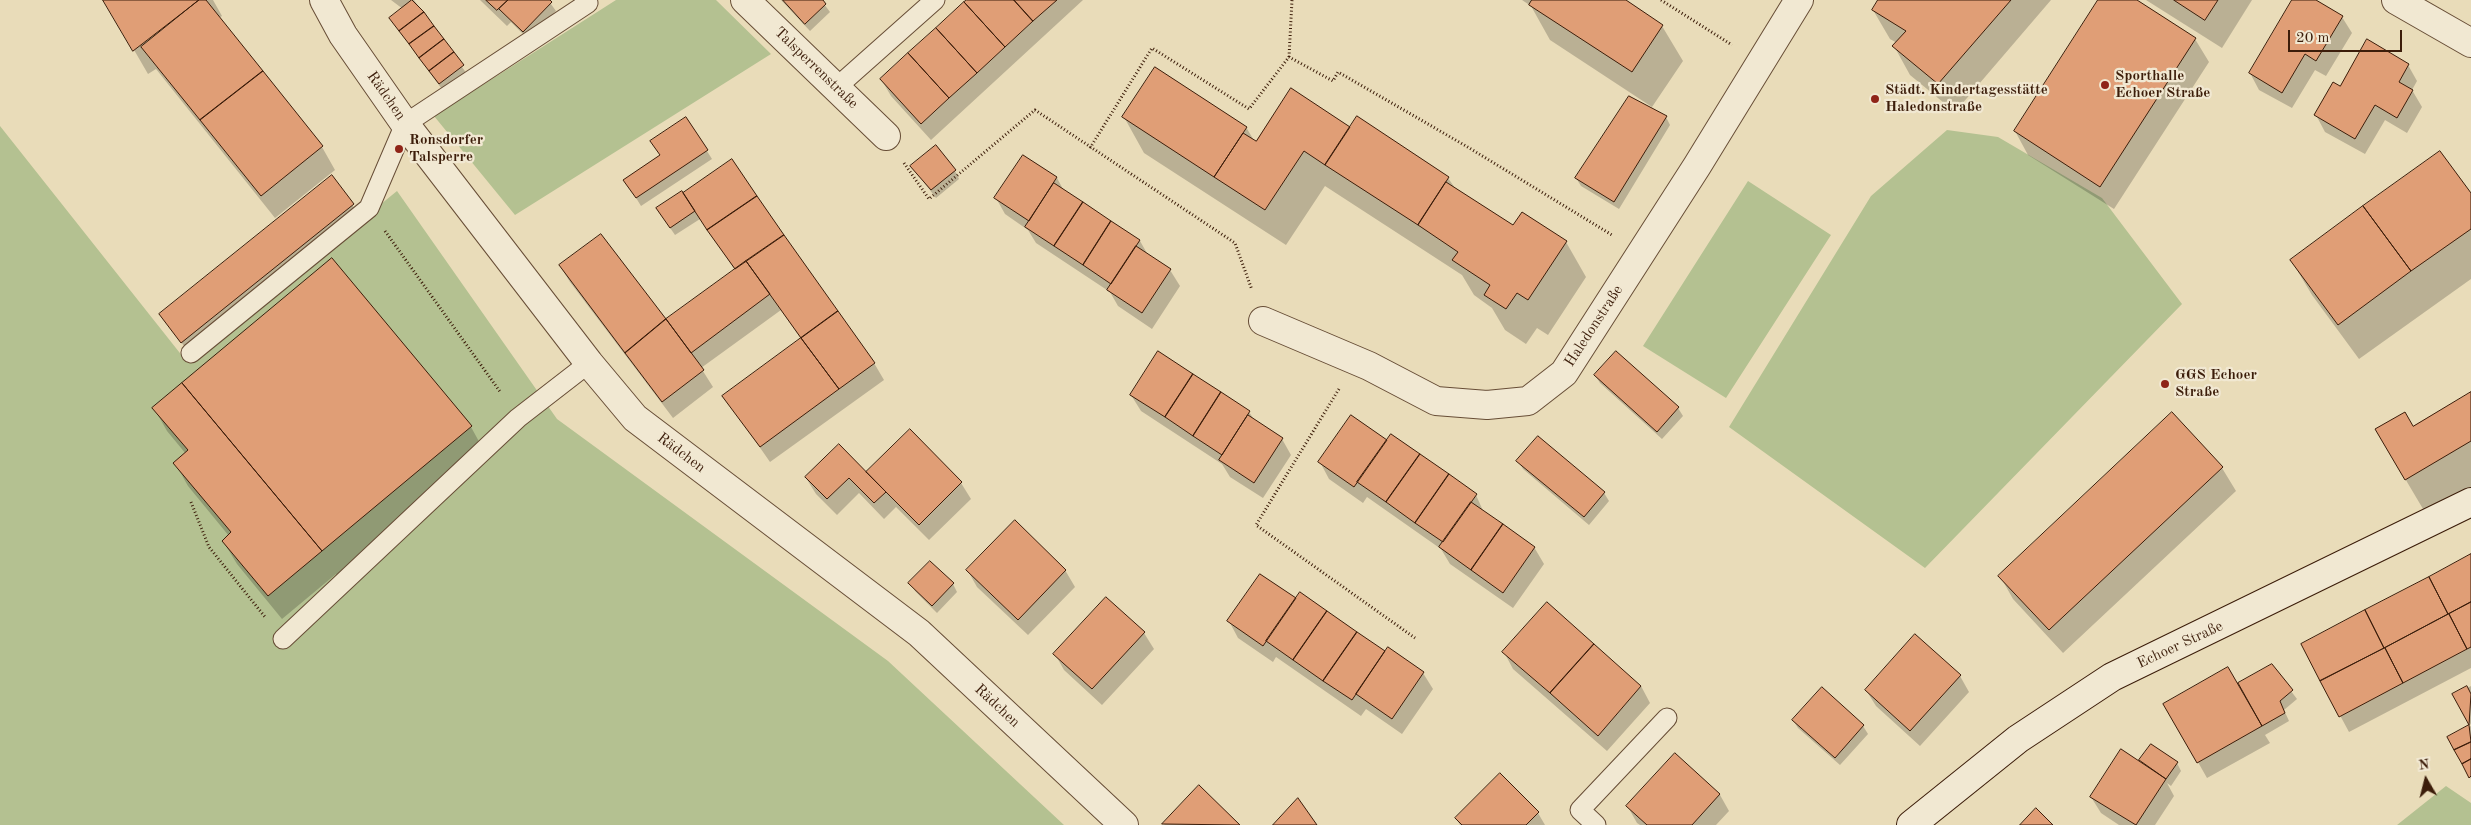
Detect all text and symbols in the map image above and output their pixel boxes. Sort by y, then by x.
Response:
scale bar [2291,20,2405,52]
street label: Talsperrenstraße [770,23,862,113]
text: 20 m [2296,31,2330,46]
place label: Sporthalle Echoer Straße [2115,67,2210,102]
street label: Rädchen [363,68,409,124]
marker: Sporthalle Echoer Straße [2099,79,2111,91]
place label: Städt. Kindertagesstätte Haledonstraße [1885,81,2048,116]
marker: Städt. Kindertagesstätte Haledonstraße [1869,93,1881,105]
place label: Ronsdorfer Talsperre [409,131,483,166]
marker: Ronsdorfer Talsperre [393,143,405,155]
street label: Haledonstraße [1561,282,1627,370]
place label: GGS Echoer Straße [2175,366,2257,401]
marker: GGS Echoer Straße [2159,378,2171,390]
street label: Rädchen [653,429,709,477]
street label: Echoer Straße [2134,617,2226,673]
street label: Rädchen [971,680,1023,732]
north arrow [2401,755,2451,805]
text: N [2418,757,2430,773]

